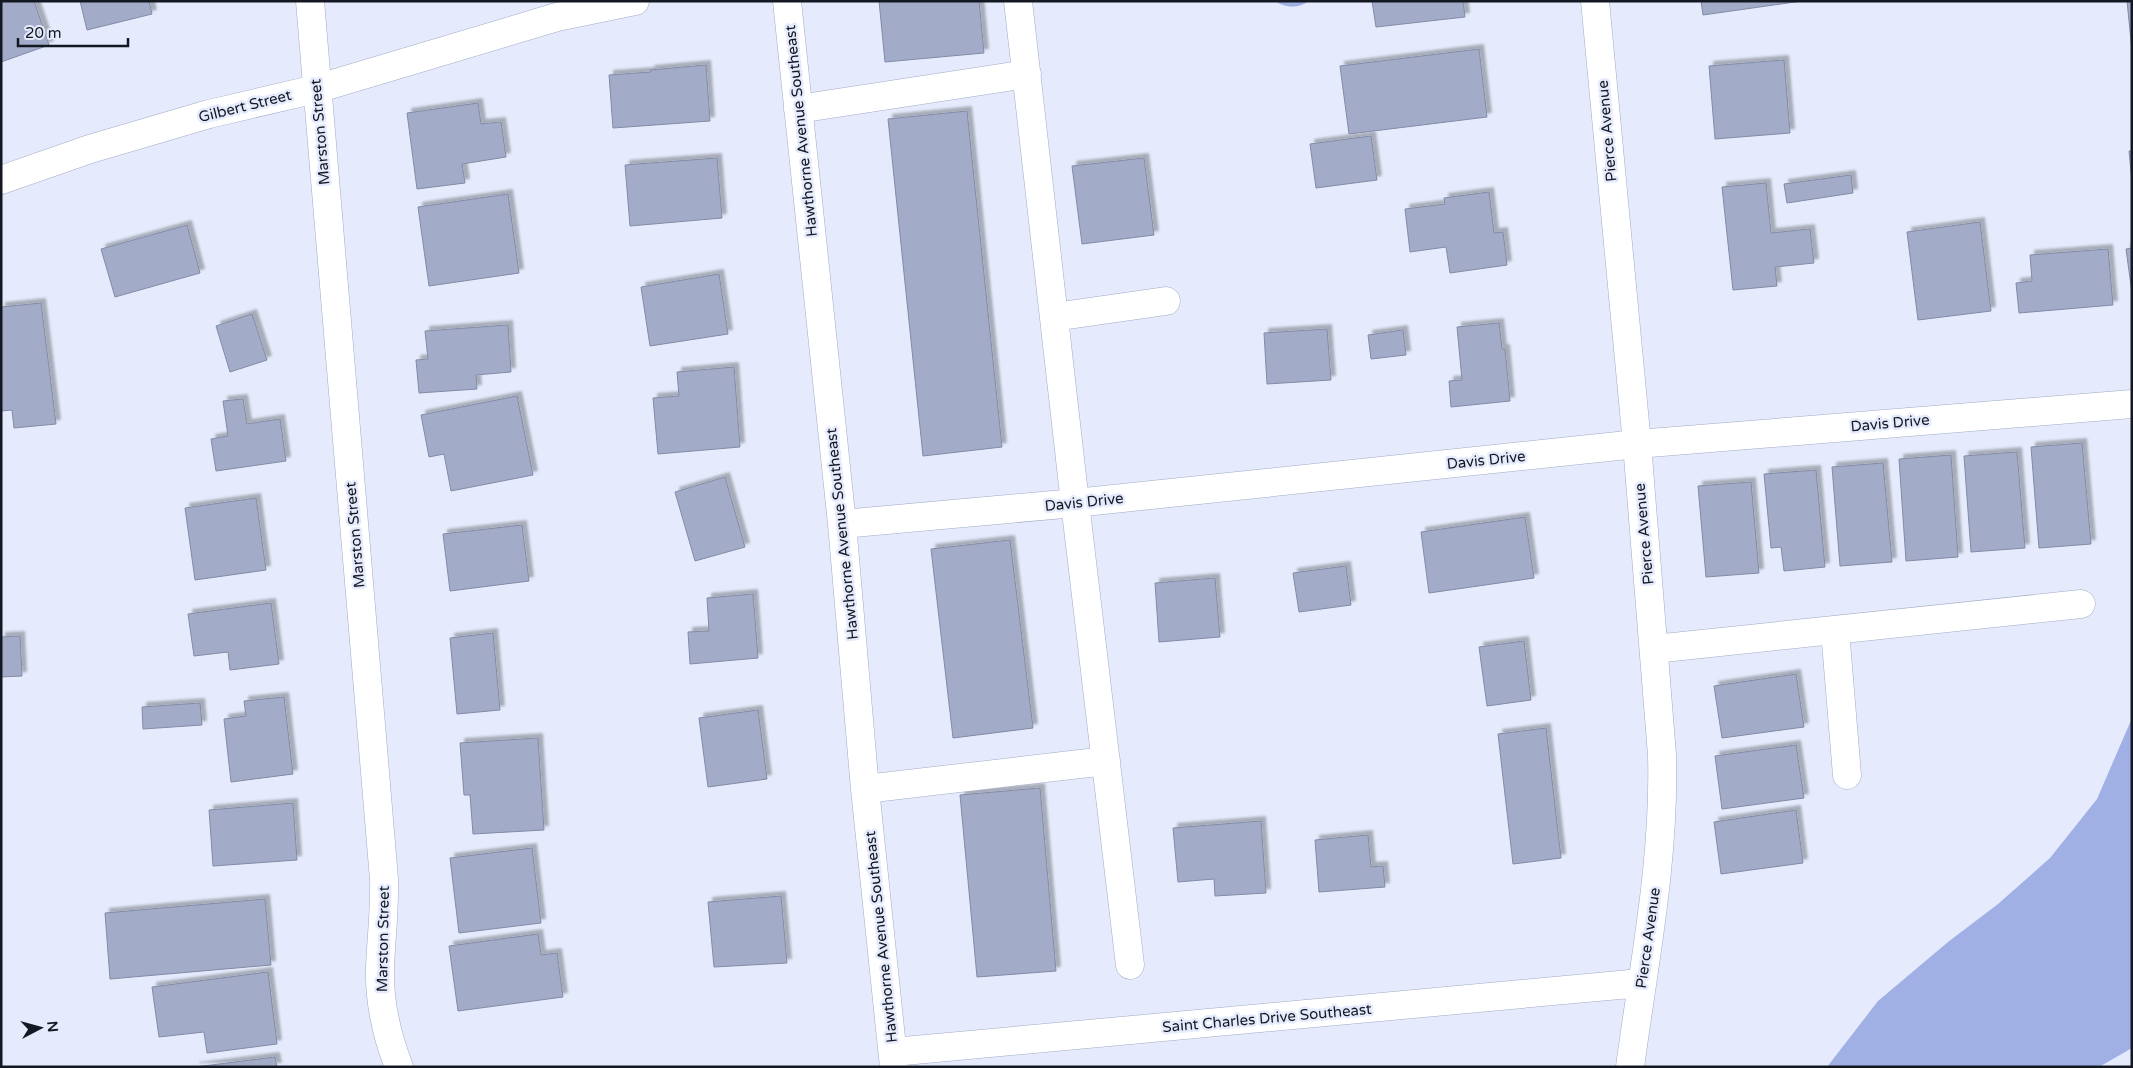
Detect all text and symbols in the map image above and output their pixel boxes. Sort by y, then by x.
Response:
scale bar [18,15,128,47]
text: 20 m [25,24,62,42]
street label: Hawthorne Avenue Southeast [781,24,821,238]
street label: Marston Street [306,78,334,186]
street label: Pierce Avenue [1594,80,1620,182]
street label: Gilbert Street [197,86,294,126]
street label: Davis Drive [1850,411,1930,435]
street label: Hawthorne Avenue Southeast [822,427,862,641]
street label: Davis Drive [1446,447,1526,473]
street label: Marston Street [341,481,369,589]
street label: Pierce Avenue [1631,483,1657,585]
street label: Davis Drive [1044,489,1124,515]
street label: Hawthorne Avenue Southeast [861,830,901,1044]
street label: Marston Street [373,885,393,992]
street label: Pierce Avenue [1632,886,1664,990]
street label: Saint Charles Drive Southeast [1162,1000,1373,1036]
north arrow [15,1003,65,1053]
text: N [43,1020,61,1033]

